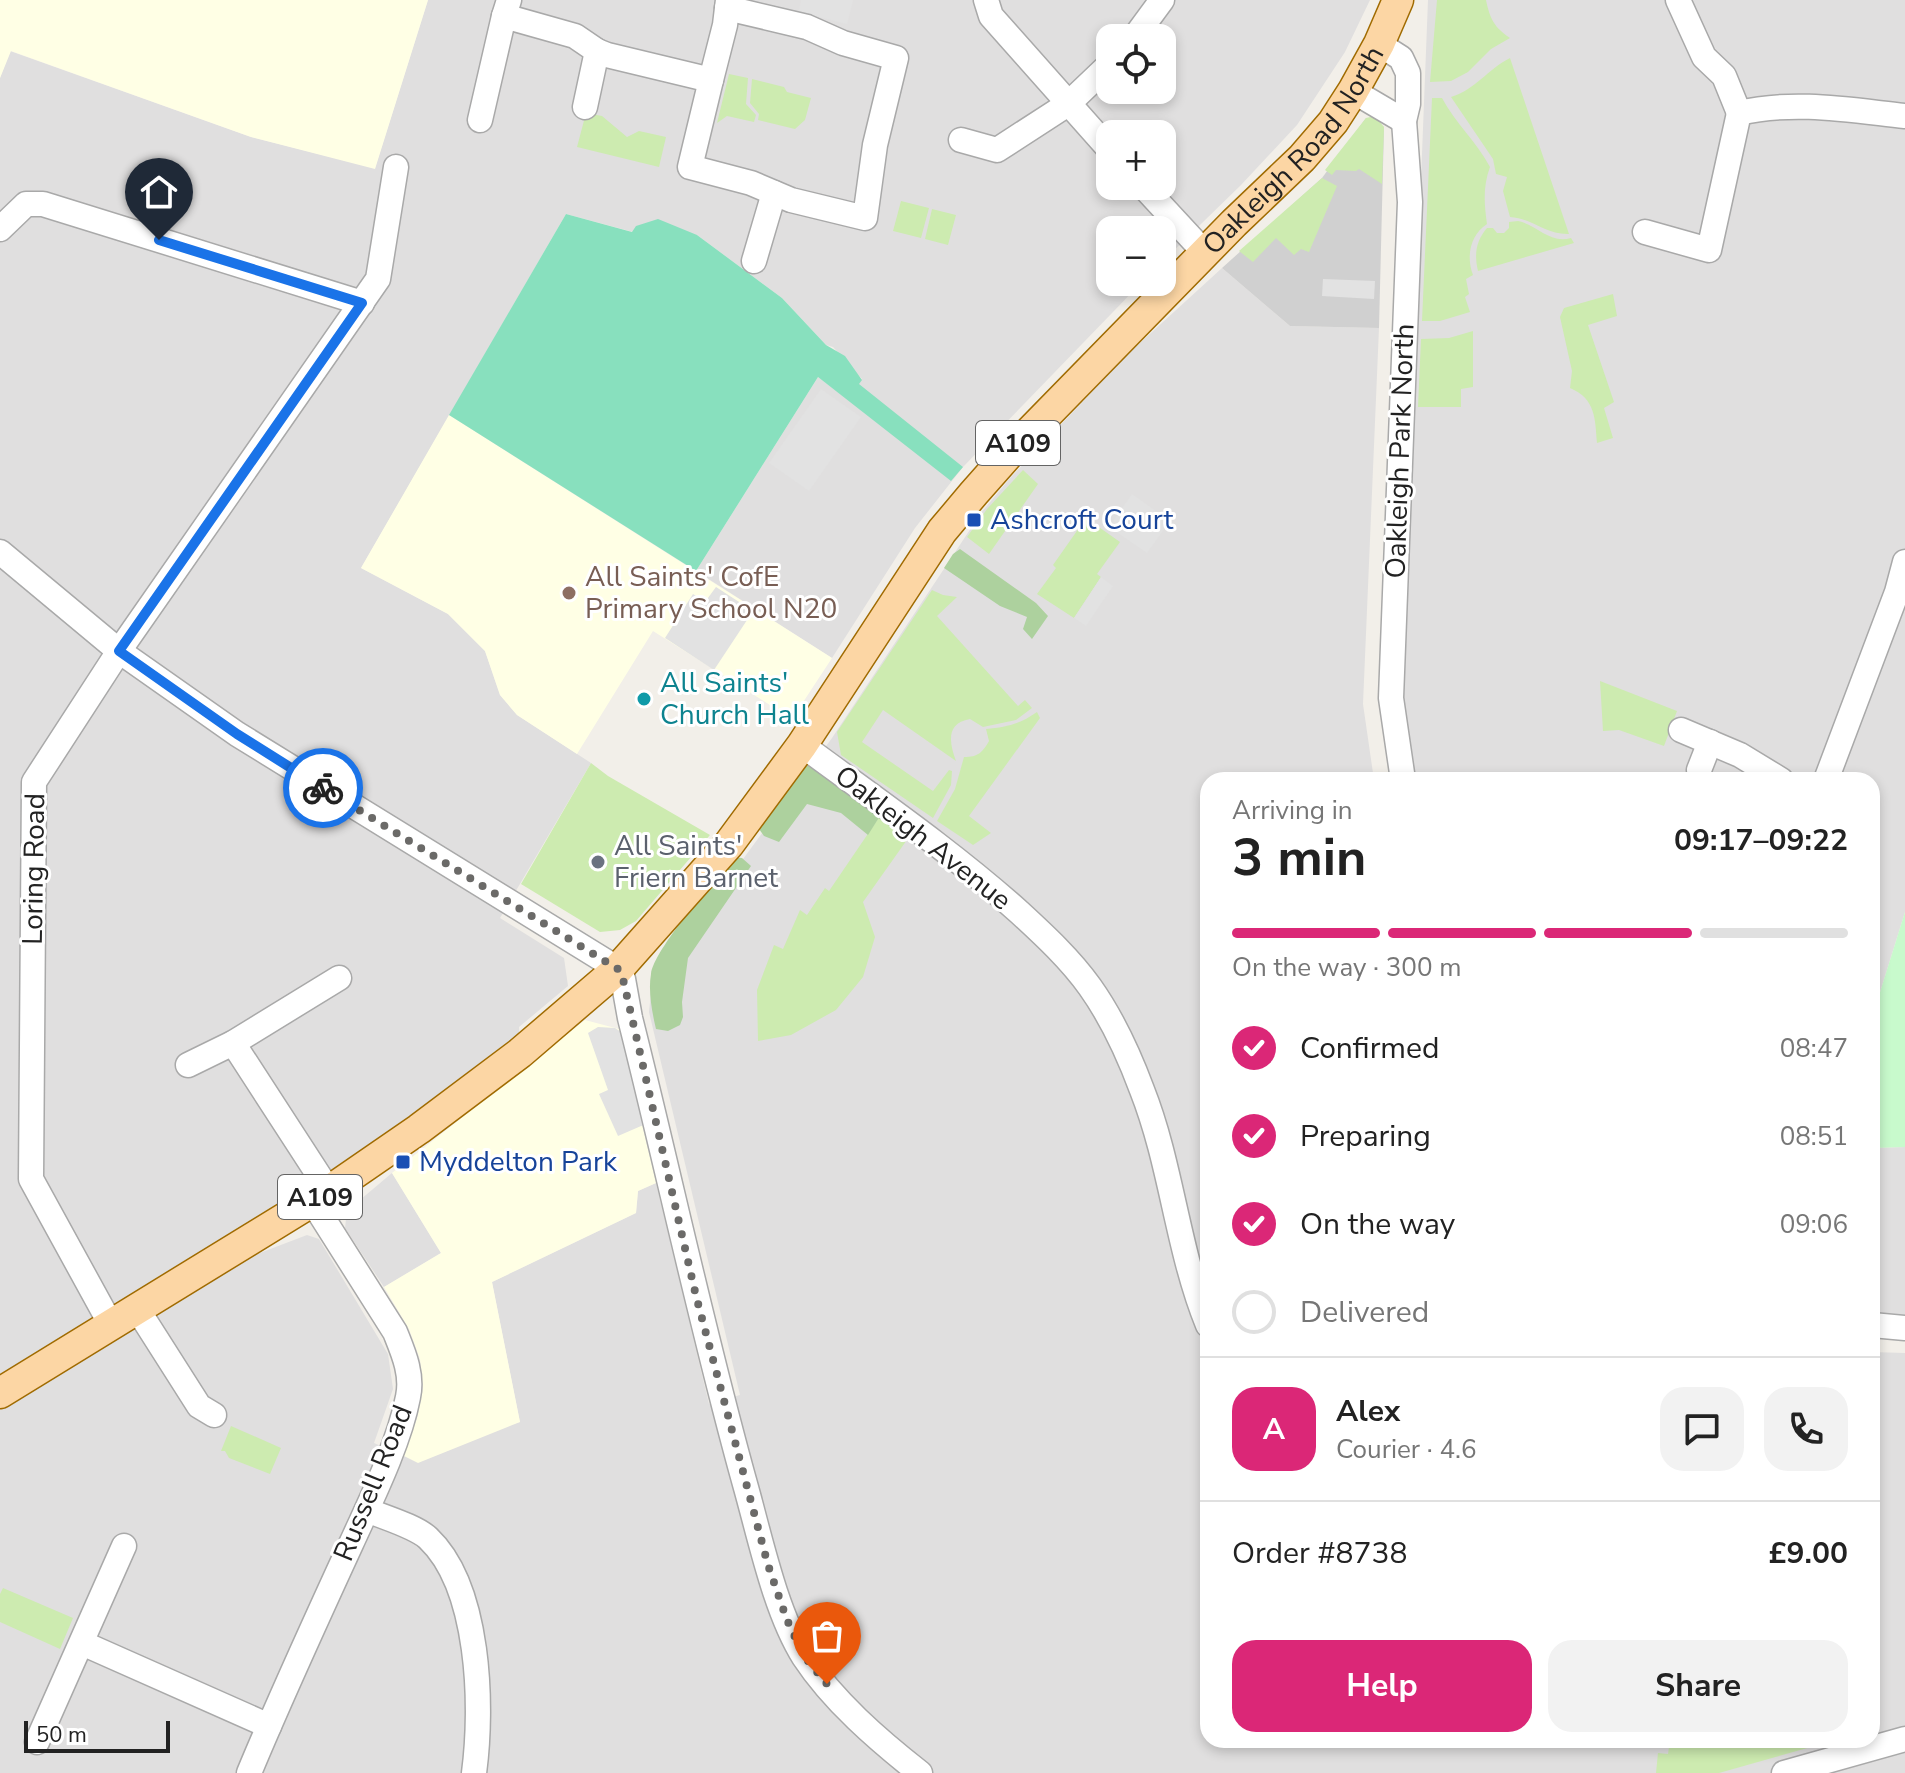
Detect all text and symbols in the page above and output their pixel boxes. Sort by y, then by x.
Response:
map controls [1096,24,1176,296]
button: locate [1096,24,1176,104]
street label: Oakleigh Road North [1194,39,1393,263]
button: + [1096,120,1176,200]
pin [125,158,193,240]
icon: home [137,170,181,214]
button: − [1096,216,1176,296]
street label: Oakleigh Park North [1377,323,1423,579]
road number: A109 [976,421,1060,465]
place label: Ashcroft Court [990,501,1173,539]
marker: Ashcroft Court [965,511,983,529]
place label: All Saints' CofE Primary School N20 [585,558,837,628]
marker: All Saints' CofE Primary School N20 [560,584,578,602]
place label: All Saints' Church Hall [660,664,810,734]
marker: All Saints' Church Hall [635,690,653,708]
courier [283,748,363,828]
street label: Oakleigh Avenue [827,757,1019,919]
icon: bike [301,766,345,810]
street label: Loring Road [14,793,54,945]
text: Arriving in [1232,793,1353,828]
text: 09:17–09:22 [1674,820,1848,861]
text: 3 min [1232,822,1367,893]
place label: All Saints' Friern Barnet [614,827,778,897]
marker: All Saints' Friern Barnet [589,853,607,871]
text: On the way · 300 m [1232,950,1461,985]
icon: check [1232,1026,1276,1070]
text: Confirmed [1300,1028,1440,1069]
text: 08:47 [1780,1031,1848,1066]
icon: check [1232,1114,1276,1158]
text: Preparing [1300,1116,1431,1157]
text: 08:51 [1780,1119,1848,1154]
place label: Myddelton Park [419,1143,618,1181]
marker: Myddelton Park [394,1153,412,1171]
road number: A109 [278,1175,362,1219]
icon: check [1232,1202,1276,1246]
text: On the way [1300,1204,1455,1245]
text: 09:06 [1780,1207,1848,1242]
text: Delivered [1300,1292,1429,1333]
button: chat [1660,1387,1744,1471]
button: phone [1764,1387,1848,1471]
text: Alex [1336,1391,1400,1432]
street label: Russell Road [324,1399,422,1567]
text: A [1263,1409,1285,1450]
text: Courier · 4.6 [1336,1432,1477,1467]
text: Order #8738 [1232,1533,1407,1574]
text: £9.00 [1769,1533,1848,1574]
pin [793,1602,861,1684]
icon: bag [805,1614,849,1658]
button: Help [1232,1640,1532,1732]
button: Share [1548,1640,1848,1732]
scale bar [24,1717,170,1753]
text: 50 m [36,1720,87,1750]

